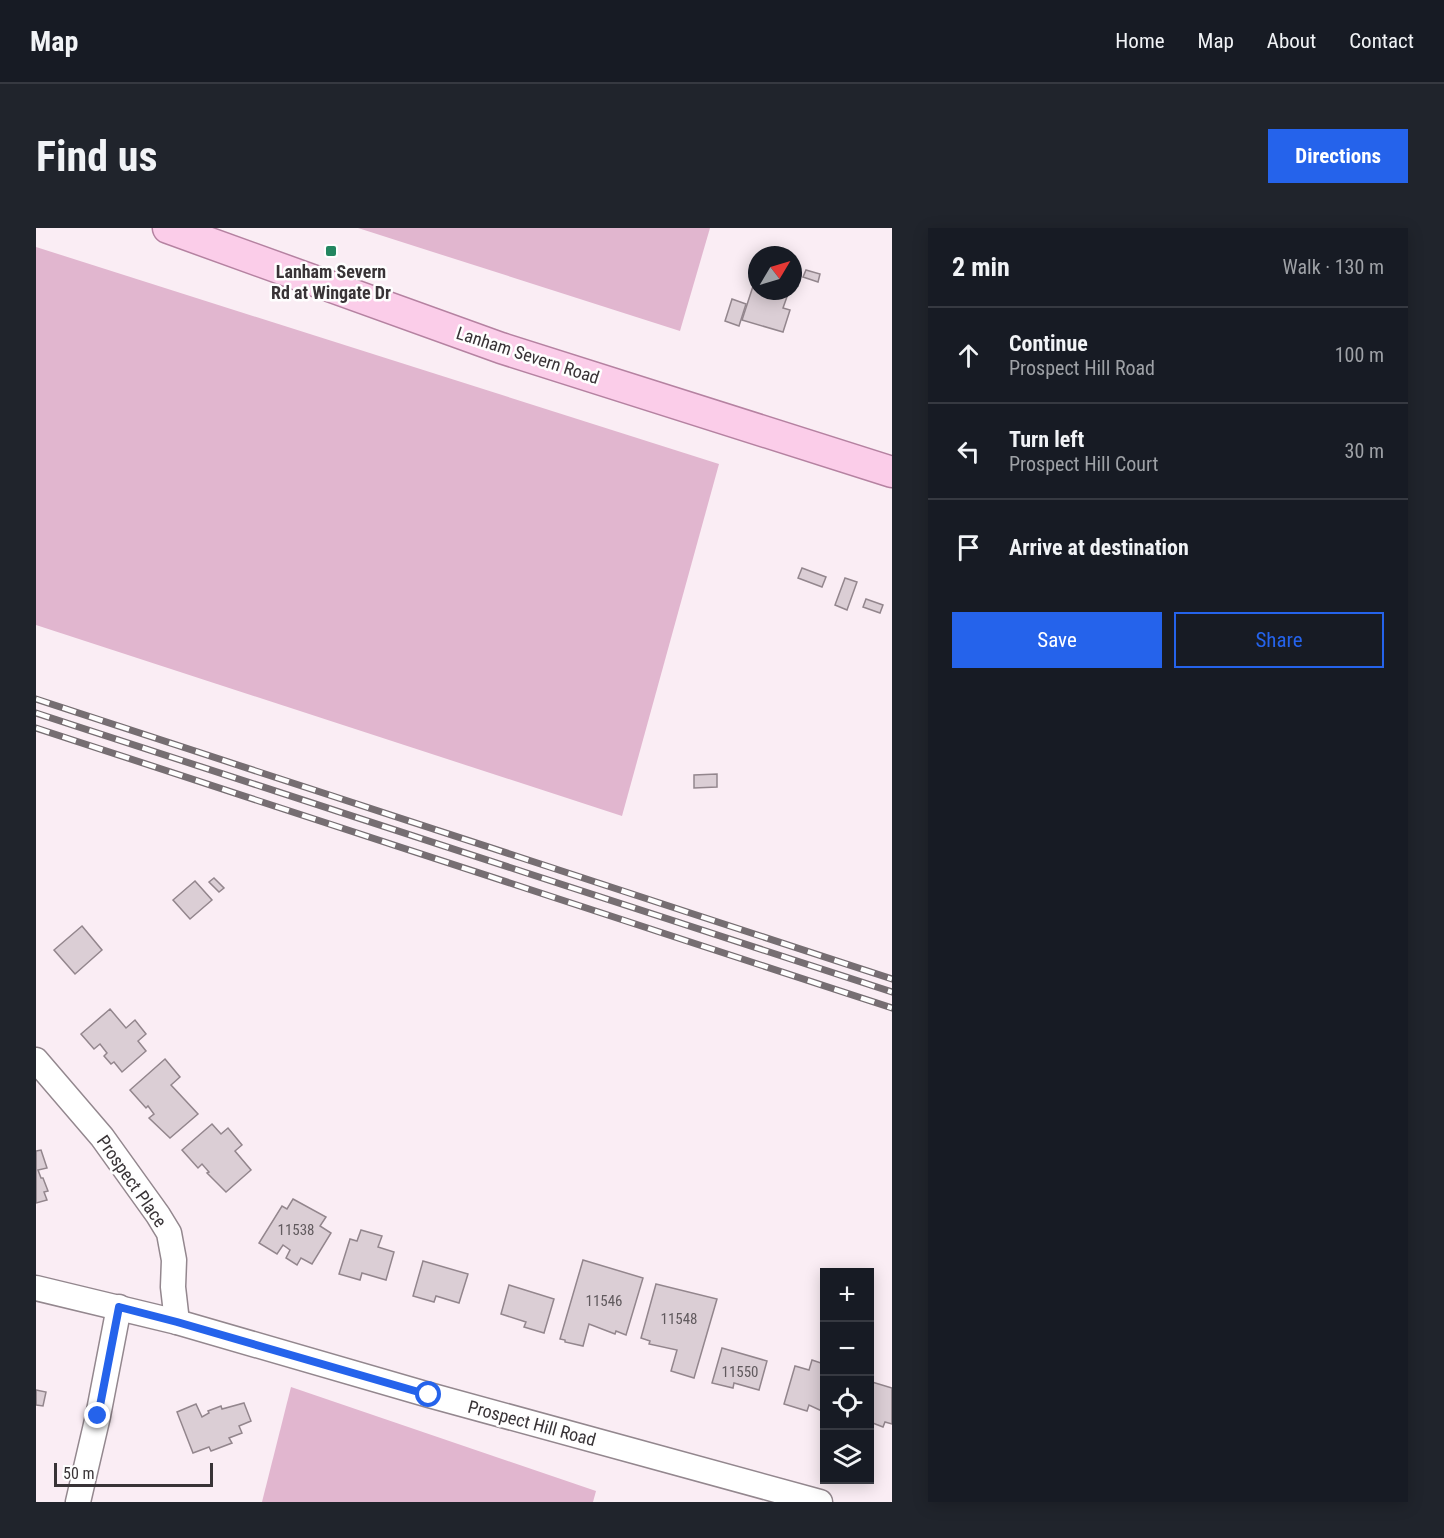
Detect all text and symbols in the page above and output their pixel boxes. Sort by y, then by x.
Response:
text: Map [30,25,78,58]
text: Home [1115,29,1165,53]
text: Map [1198,29,1234,53]
text: About [1267,29,1316,53]
text: Contact [1349,29,1414,53]
button: Directions [1268,129,1408,183]
text: Find us [36,132,157,181]
marker: Lanham Severn Rd at Wingate Dr [324,244,338,258]
north arrow [748,246,802,300]
text: 2 min [952,252,1010,282]
text: Walk · 130 m [1283,255,1384,279]
place label: Lanham Severn Rd at Wingate Dr [271,261,391,303]
street label: Lanham Severn Road [454,322,602,388]
text: Continue [1009,331,1088,356]
icon: ahead [952,339,985,372]
text: 100 m [1335,343,1384,367]
text: Prospect Hill Road [1009,356,1155,380]
text: Turn left [1009,427,1084,452]
icon: left [952,435,985,468]
text: 30 m [1345,439,1384,463]
text: Prospect Hill Court [1009,452,1158,476]
icon: arrive [952,531,985,564]
text: Arrive at destination [1009,535,1189,560]
button: Save [952,612,1162,668]
button: Share [1174,612,1384,668]
street label: Prospect Place [93,1131,171,1231]
house number: 11538 [277,1221,315,1239]
map controls [820,1268,874,1484]
button: + [820,1268,874,1322]
house number: 11546 [585,1292,623,1310]
house number: 11548 [660,1310,698,1328]
button: − [820,1322,874,1376]
house number: 11550 [721,1363,759,1381]
button: locate [820,1376,874,1430]
route start [415,1381,441,1407]
street label: Prospect Hill Road [466,1396,598,1450]
route end [84,1402,110,1428]
button: layers [820,1430,874,1484]
scale bar [54,1460,213,1488]
text: 50 m [63,1464,95,1483]

